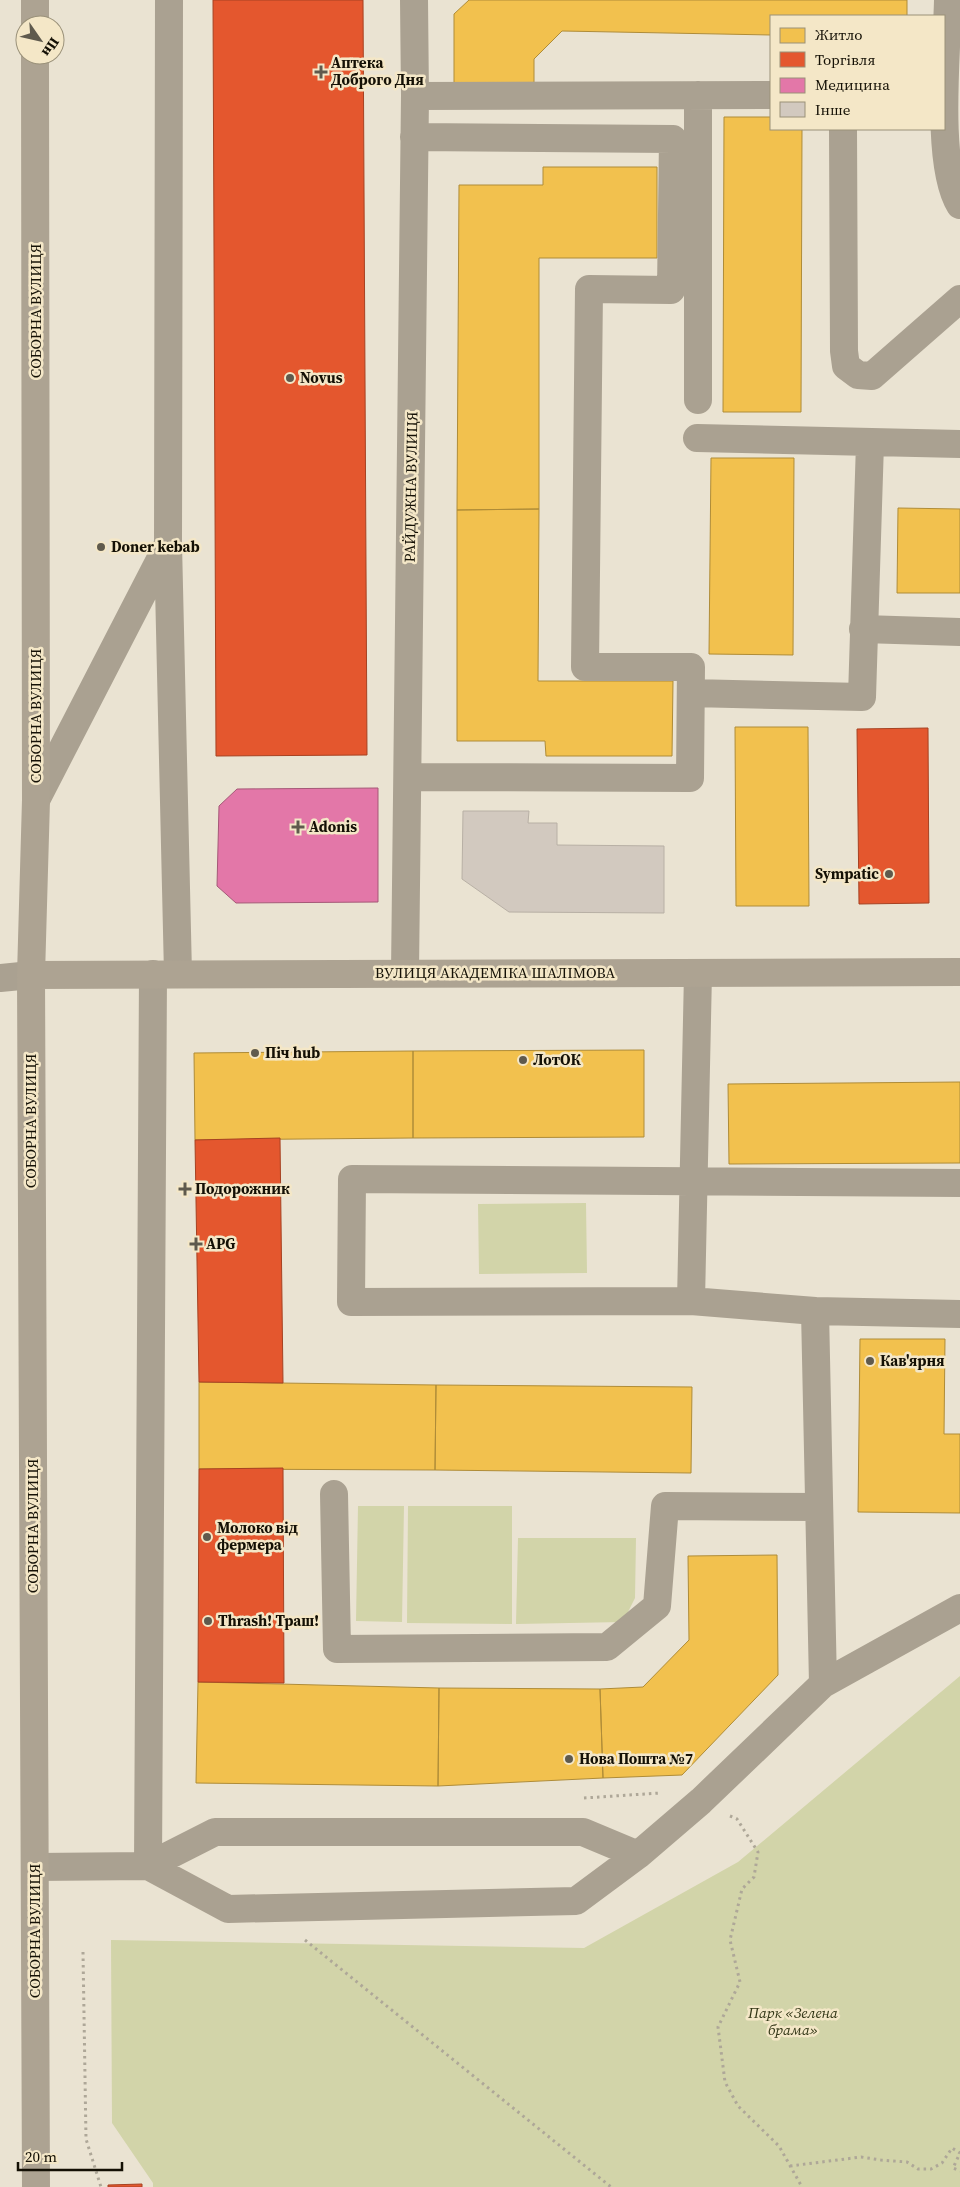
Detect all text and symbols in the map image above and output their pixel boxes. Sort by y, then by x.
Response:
north arrow [15,15,65,65]
legend [770,15,945,130]
text: Житло [815,24,863,45]
text: Пн [37,34,65,61]
text: Торгівля [815,49,875,70]
place label: Аптека Доброго Дня [331,52,424,90]
marker: Аптека Доброго Дня [315,66,327,78]
text: Медицина [815,74,890,95]
text: Інше [815,99,851,120]
street label: СОБОРНА ВУЛИЦЯ [25,243,46,378]
place label: Novus [300,367,343,388]
marker: Novus [284,372,296,384]
street label: РАЙДУЖНА ВУЛИЦЯ [399,411,422,563]
place label: Doner kebab [111,536,200,557]
marker: Doner kebab [95,541,107,553]
street label: СОБОРНА ВУЛИЦЯ [25,648,46,783]
place label: Adonis [309,816,357,837]
marker: Adonis [291,820,305,834]
place label: Sympatic [815,863,879,884]
marker: Sympatic [883,868,895,880]
street label: ВУЛИЦЯ АКАДЕМІКА ШАЛІМОВА [375,962,615,983]
place label: Піч hub [265,1042,320,1063]
marker: Піч hub [249,1047,261,1059]
place label: ЛотОК [533,1049,581,1070]
street label: СОБОРНА ВУЛИЦЯ [20,1053,41,1188]
marker: ЛотОК [517,1054,529,1066]
place label: Подорожник [195,1178,290,1199]
marker: Подорожник [179,1183,191,1195]
place label: APG [206,1233,236,1254]
marker: APG [190,1238,202,1250]
place label: Кав'ярня [880,1350,945,1371]
marker: Кав'ярня [864,1355,876,1367]
street label: СОБОРНА ВУЛИЦЯ [22,1458,43,1593]
place label: Молоко від фермера [217,1517,298,1555]
marker: Молоко від фермера [201,1531,213,1543]
place label: Thrash! Траш! [218,1610,319,1631]
marker: Thrash! Траш! [202,1615,214,1627]
place label: Нова Пошта №7 [579,1748,693,1769]
marker: Нова Пошта №7 [563,1753,575,1765]
street label: СОБОРНА ВУЛИЦЯ [24,1863,45,1998]
park label: Парк «Зелена брама» [747,2002,838,2040]
scale bar [18,2140,121,2172]
text: 20 m [25,2146,57,2167]

